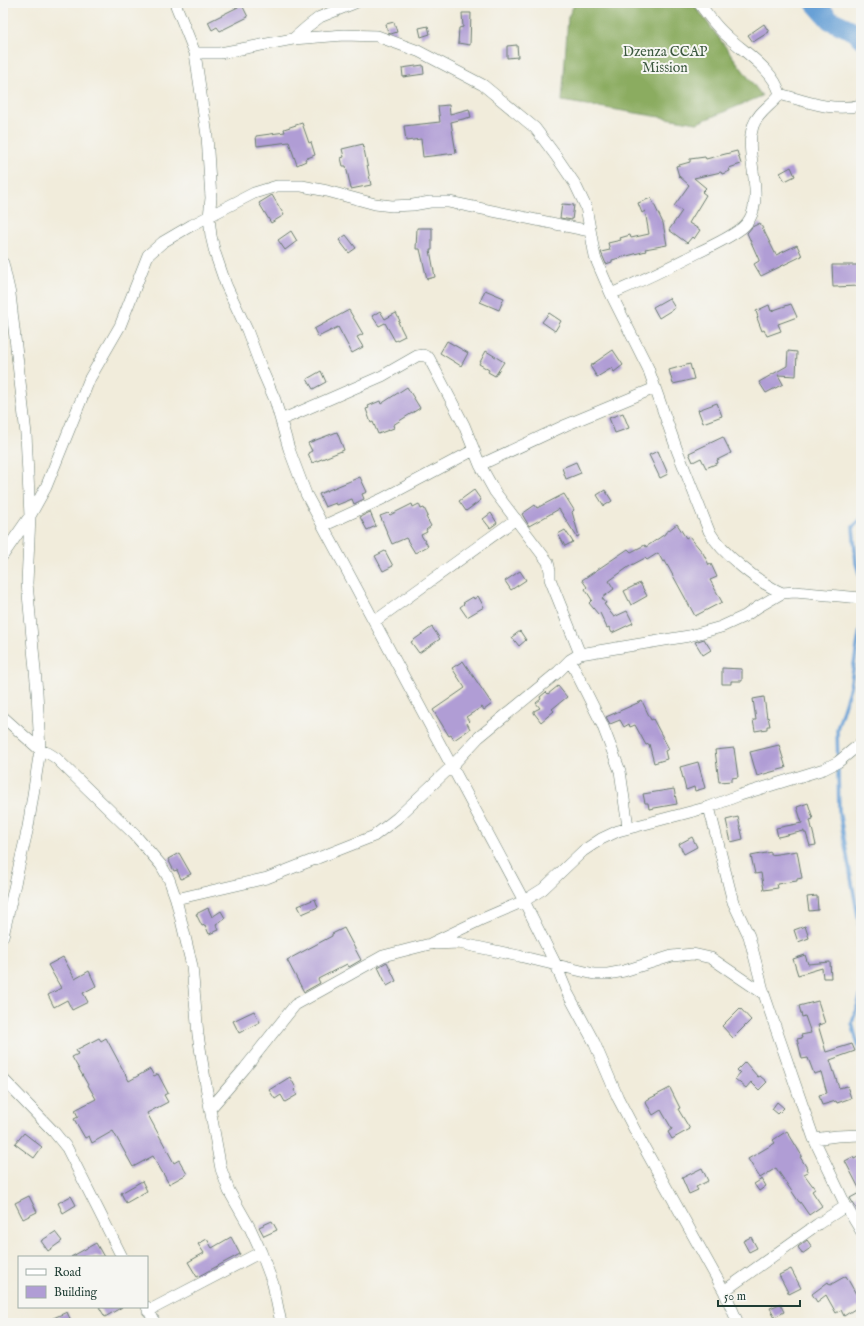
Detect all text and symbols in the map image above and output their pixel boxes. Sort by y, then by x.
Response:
park label: Dzenza CCAP Mission [623,43,707,77]
legend [18,1256,148,1308]
text: Road [54,1265,82,1280]
scale bar [718,1282,800,1308]
text: Building [54,1285,98,1300]
text: 50 m [724,1289,746,1304]

